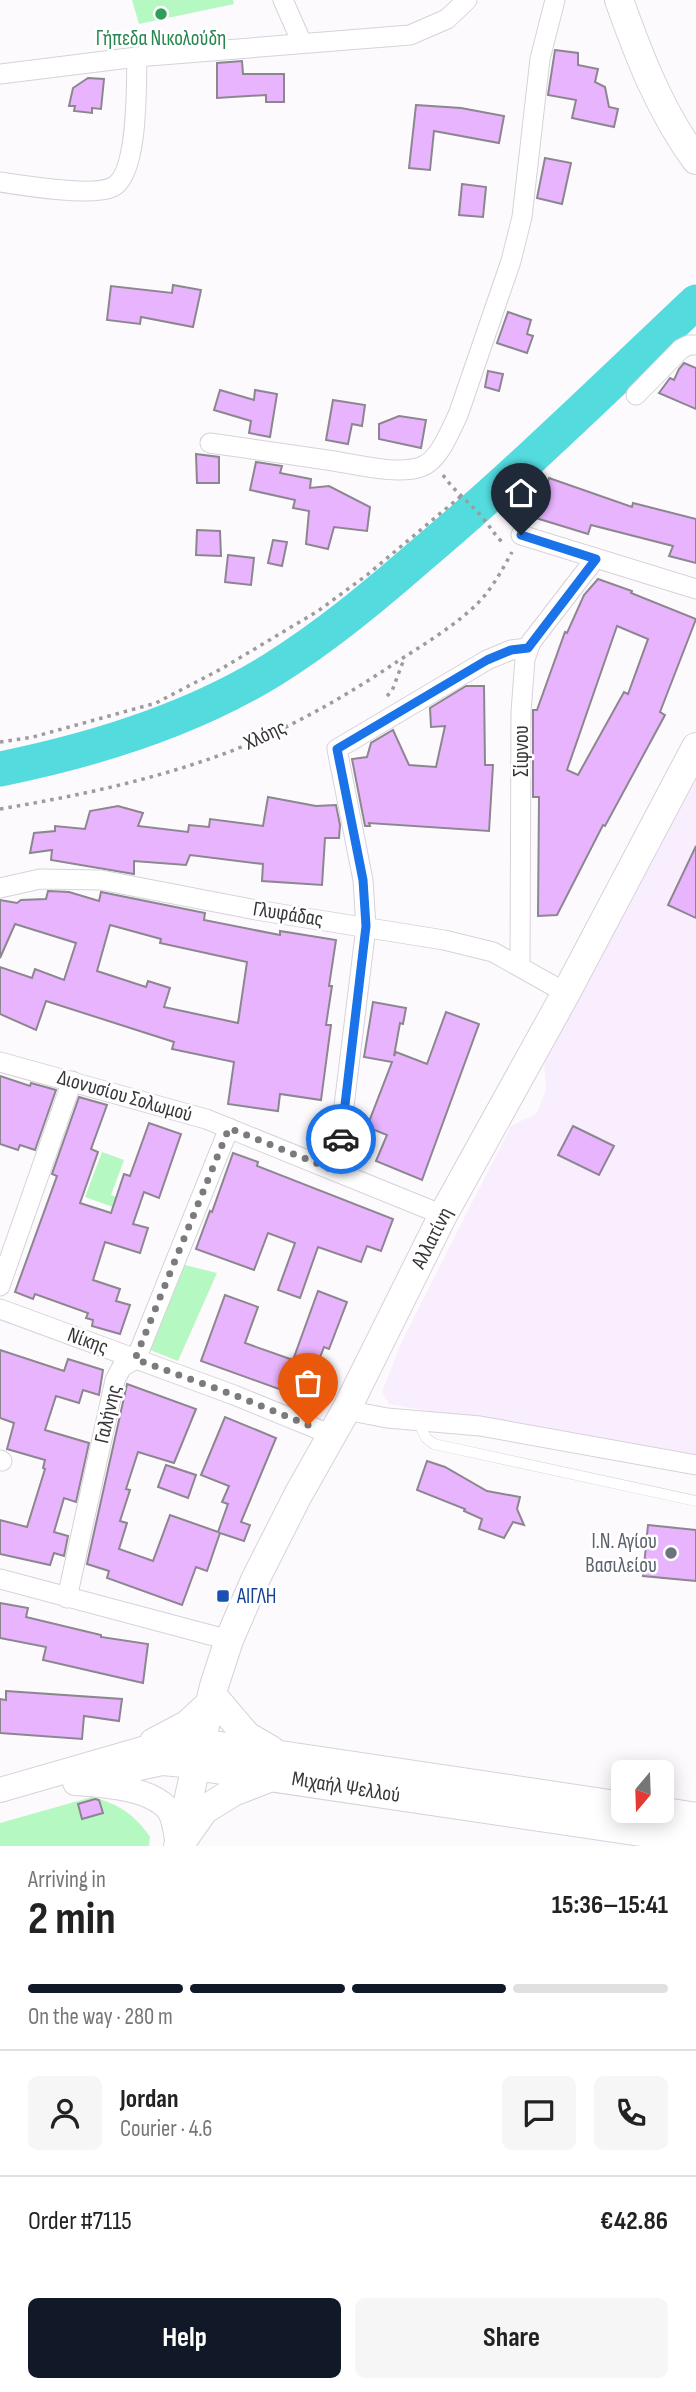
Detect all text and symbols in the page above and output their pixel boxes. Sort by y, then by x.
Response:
marker: Γήπεδα Νικολούδη [153,6,169,22]
place label: Γήπεδα Νικολούδη [96,26,226,51]
pin [491,463,551,535]
icon: home [502,474,540,512]
street label: Χλόης [239,714,290,756]
street label: Σίφνου [509,725,534,777]
street label: Γλυφάδας [251,896,325,932]
street label: Διονυσίου Σολωμού [55,1065,195,1127]
courier [306,1104,376,1174]
icon: car [322,1120,360,1158]
street label: Αλλατίνη [406,1203,458,1274]
street label: Νίκης [64,1322,112,1360]
pin [278,1353,338,1425]
icon: bag [289,1364,327,1402]
street label: Γαλήνης [89,1382,127,1446]
place label: Ι.Ν. Αγίου Βασιλείου [585,1529,657,1578]
marker: Ι.Ν. Αγίου Βασιλείου [663,1545,679,1561]
place label: ΑΙΓΛΗ [236,1584,277,1609]
marker: ΑΙΓΛΗ [215,1588,231,1604]
north arrow [611,1760,674,1824]
map controls [611,1760,674,1823]
street label: Μιχαήλ Ψελλού [290,1766,402,1808]
text: Arriving in [28,1866,106,1894]
text: 15:36–15:41 [552,1890,668,1921]
text: 2 min [28,1892,116,1947]
text: On the way · 280 m [28,2003,173,2031]
button: person [28,2076,102,2150]
button: chat [502,2076,576,2150]
button: phone [594,2076,668,2150]
text: Jordan [120,2084,178,2115]
text: Courier · 4.6 [120,2115,212,2143]
text: Order #7115 [28,2206,132,2237]
text: €42.86 [600,2206,668,2237]
button: Help [28,2298,341,2378]
button: Share [355,2298,668,2378]

